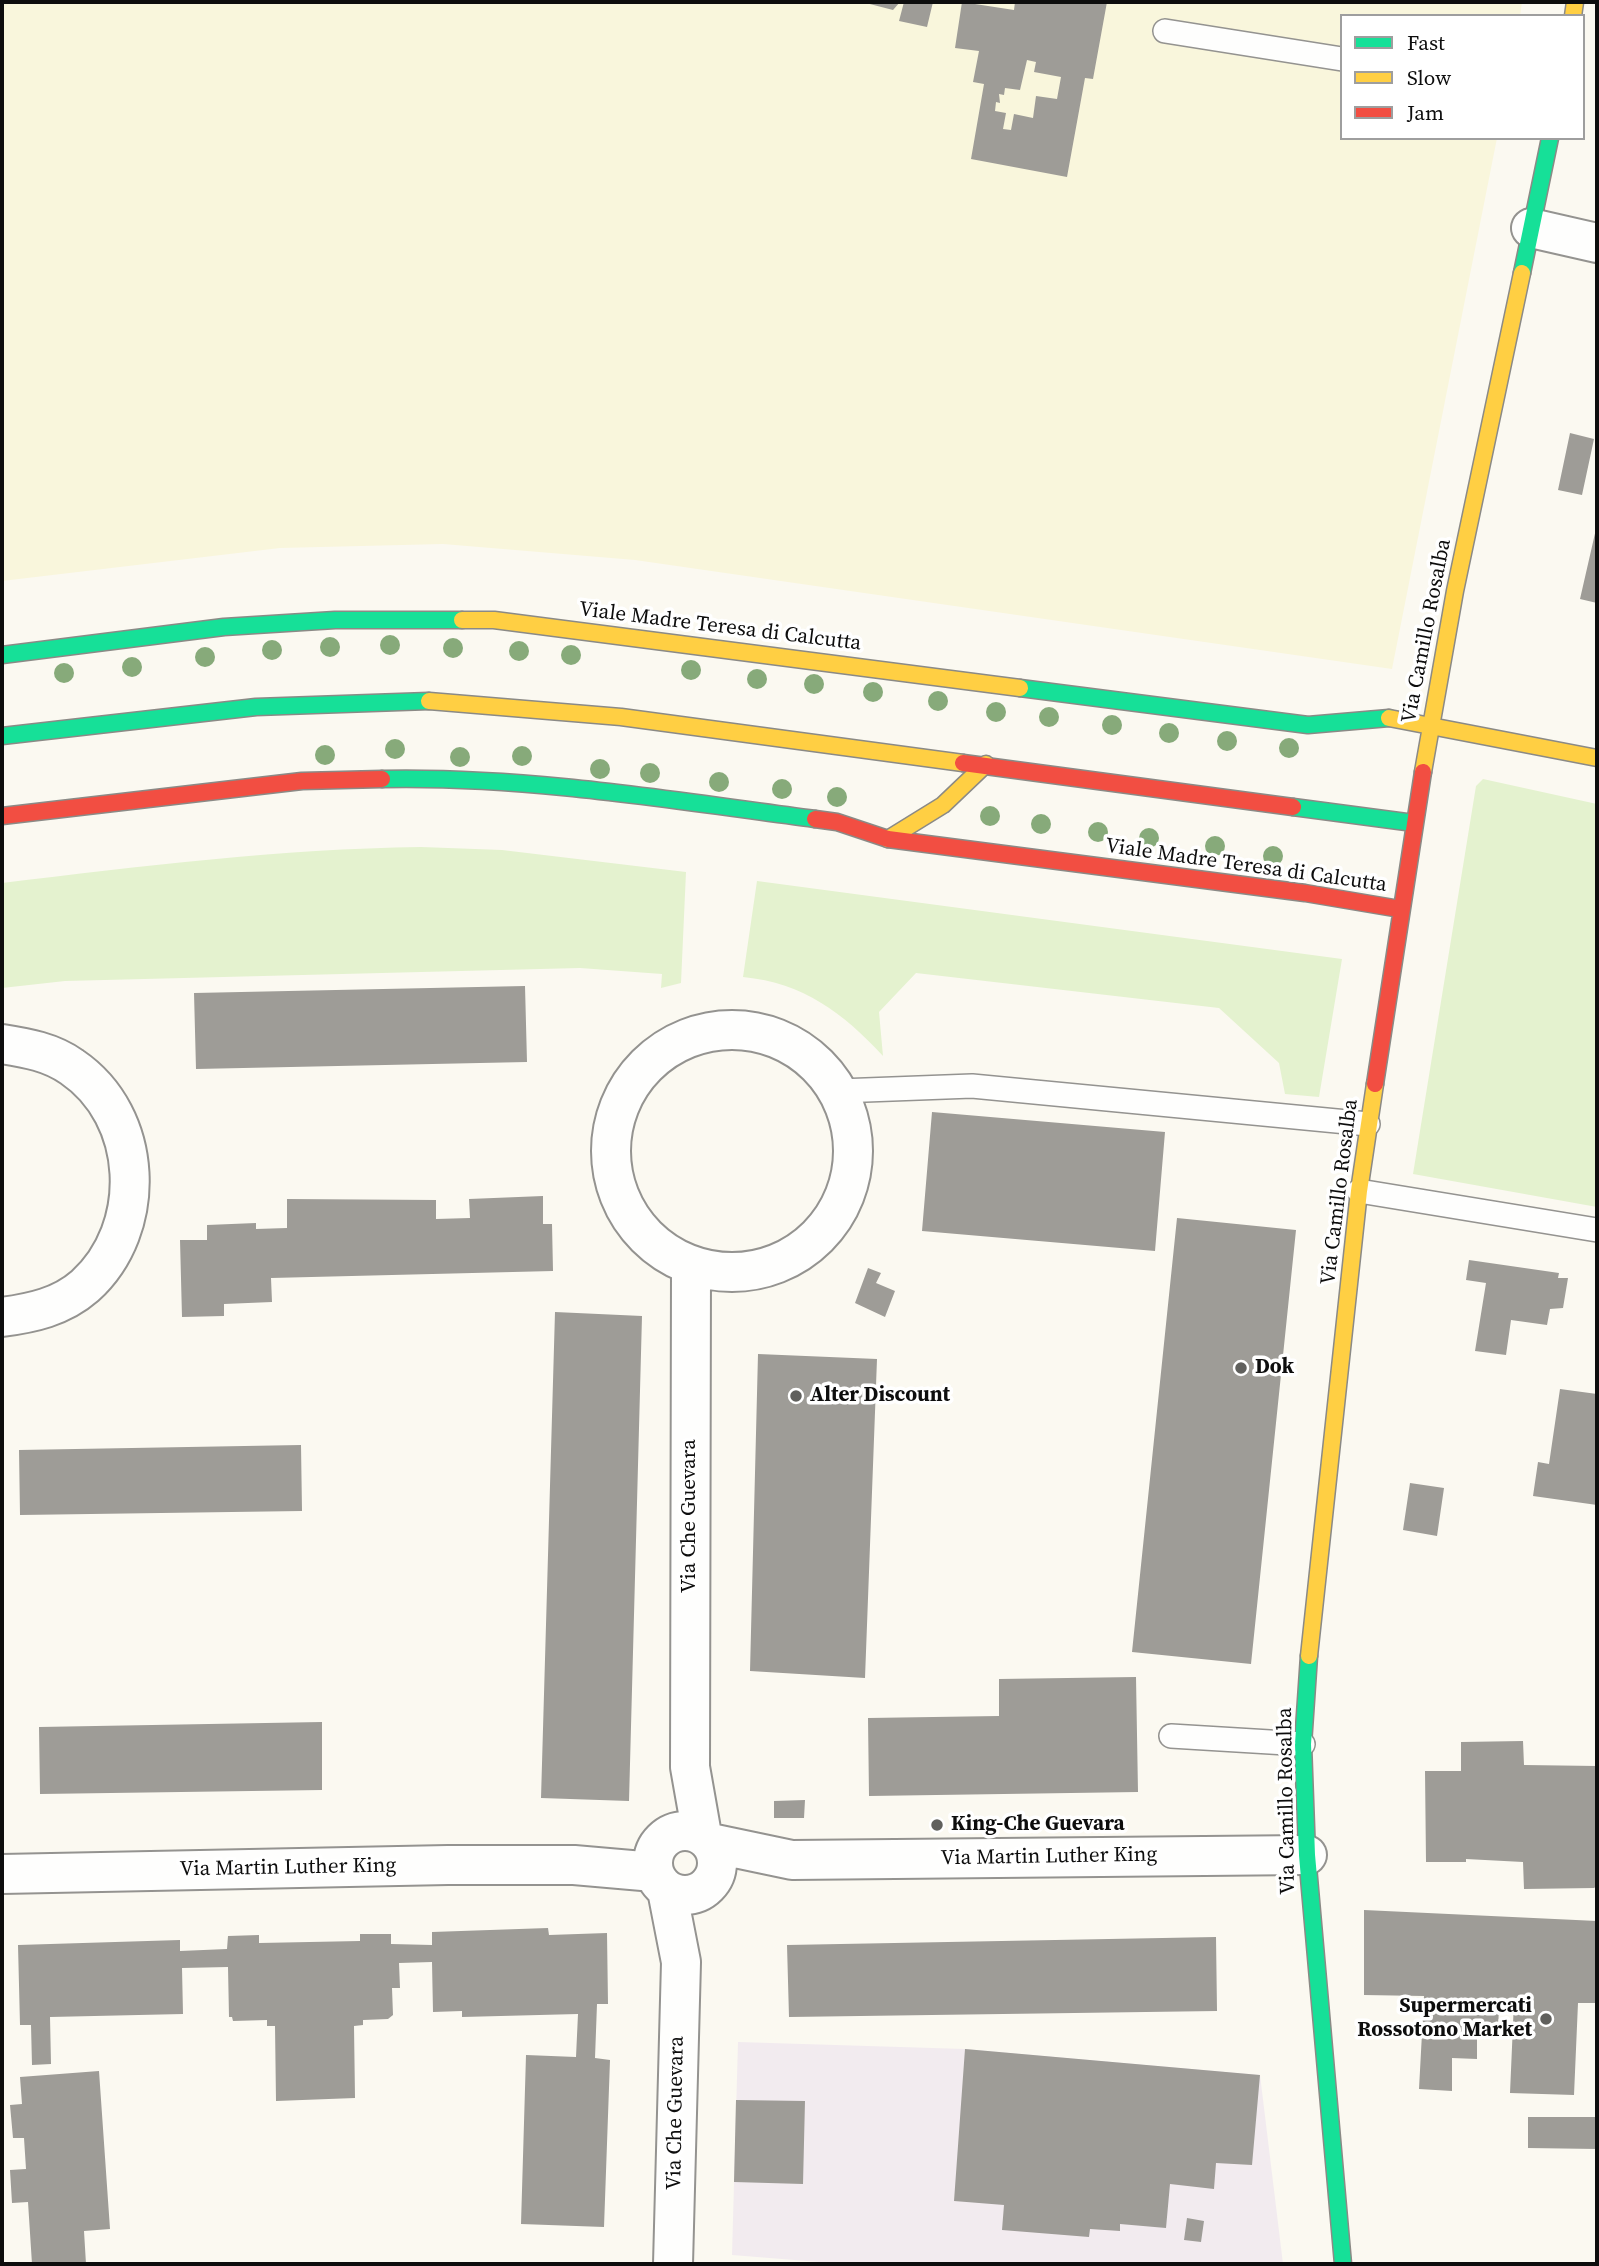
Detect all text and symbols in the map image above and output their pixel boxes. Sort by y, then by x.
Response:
legend [1340,14,1585,140]
text: Fast [1407,28,1445,57]
text: Slow [1407,63,1451,92]
text: Jam [1407,98,1444,127]
street label: Via Camillo Rosalba [1397,537,1457,725]
street label: Viale Madre Teresa di Calcutta [578,597,862,657]
street label: Viale Madre Teresa di Calcutta [1104,834,1388,898]
street label: Via Camillo Rosalba [1316,1098,1364,1286]
place label: Dok [1255,1355,1294,1381]
marker: Dok [1233,1360,1249,1376]
place label: Alter Discount [810,1383,950,1409]
marker: Alter Discount [788,1388,804,1404]
street label: Via Che Guevara [677,1439,703,1593]
street label: Via Camillo Rosalba [1273,1707,1301,1895]
place label: King-Che Guevara [951,1812,1125,1838]
marker: King-Che Guevara [929,1817,945,1833]
street label: Via Martin Luther King [941,1843,1157,1871]
street label: Via Martin Luther King [180,1854,396,1882]
place label: Supermercati Rossotono Market [1357,1994,1532,2044]
marker: Supermercati Rossotono Market [1538,2011,1554,2027]
street label: Via Che Guevara [662,2036,690,2190]

